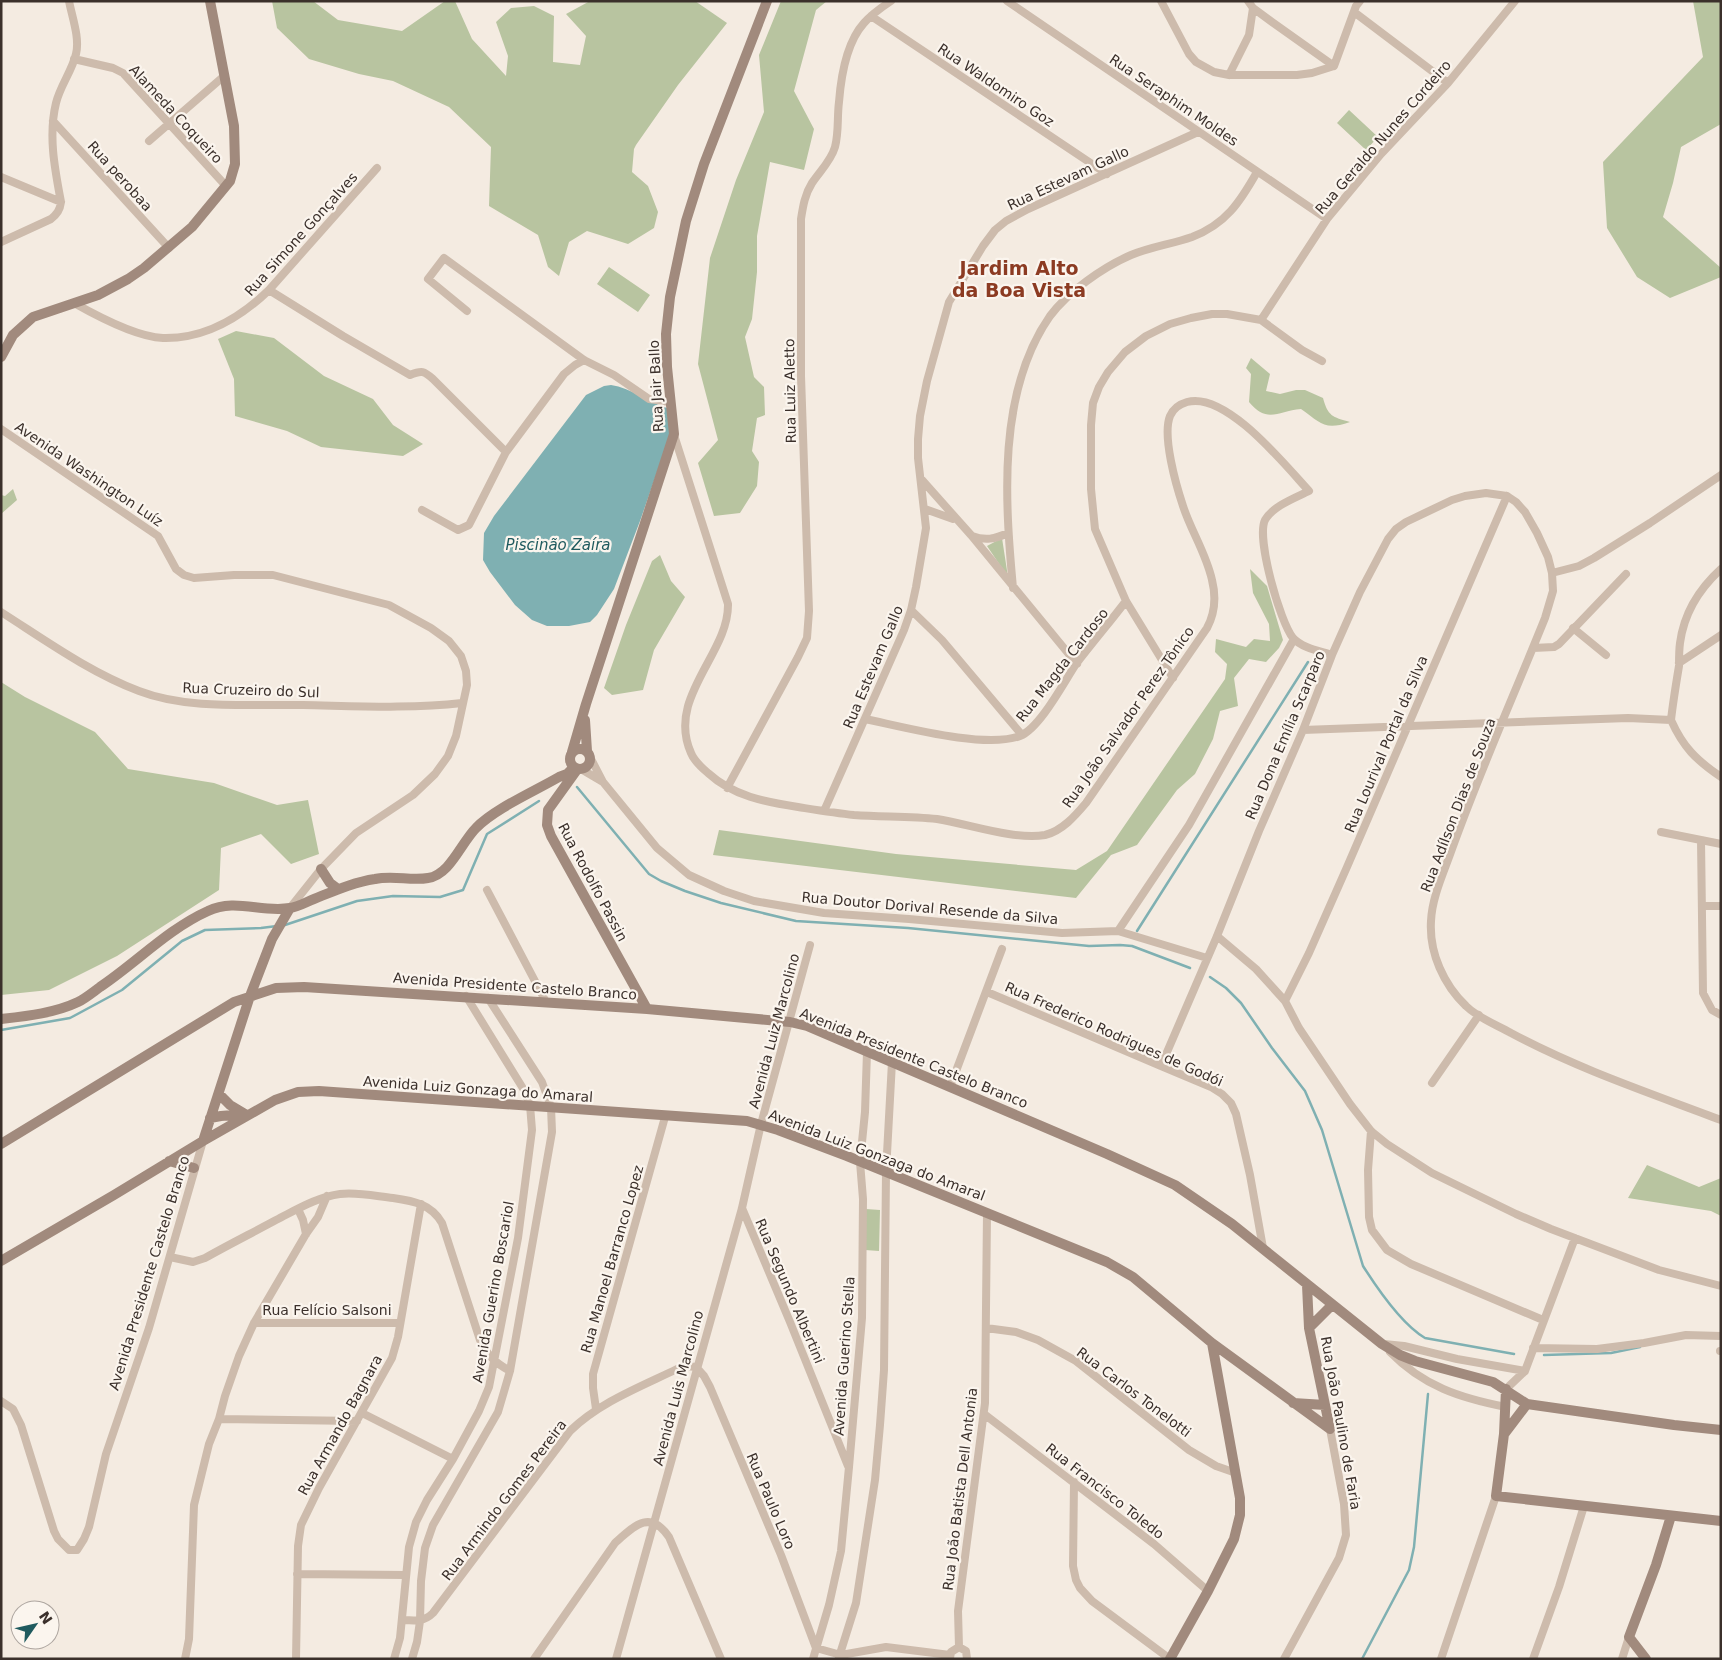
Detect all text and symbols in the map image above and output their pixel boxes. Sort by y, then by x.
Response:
street label: Rua Waldomiro Goz [935,40,1057,130]
street label: Rua Seraphim Moldes [1107,51,1241,149]
street label: Rua Geraldo Nunes Cordeiro [1312,57,1454,217]
street label: Alameda Coqueiro [126,61,226,167]
street label: Rua perobaa [84,138,156,214]
street label: Rua Estevam Gallo [1005,143,1131,213]
street label: Rua Simone Gonçalves [241,169,361,299]
district label: Jardim Alto da Boa Vista [952,257,1086,301]
street label: Rua Luiz Aletto [781,338,799,444]
street label: Rua Jair Ballo [646,339,666,433]
street label: Avenida Washington Luíz [12,419,166,529]
water label: Piscinão Zaíra [505,536,611,554]
street label: Rua Estevam Gallo [840,603,906,731]
street label: Rua Magda Cardoso [1013,605,1111,725]
street label: Rua João Salvador Perez Tônico [1059,623,1197,811]
street label: Rua Dona Emília Scarparo [1242,648,1328,822]
street label: Rua Lourival Portal da Silva [1341,653,1431,835]
street label: Rua Cruzeiro do Sul [182,680,320,700]
street label: Rua Adílson Dias de Souza [1417,716,1499,894]
street label: Rua Rodolfo Passin [555,820,631,944]
street label: Rua Doutor Dorival Resende da Silva [801,889,1059,927]
street label: Avenida Luiz Marcolino [746,952,802,1110]
street label: Avenida Presidente Castelo Branco [393,969,637,1003]
street label: Rua Frederico Rodrigues de Godói [1002,978,1226,1090]
street label: Avenida Presidente Castelo Branco [798,1005,1030,1111]
street label: Avenida Luiz Gonzaga do Amaral [362,1073,594,1105]
street label: Avenida Luiz Gonzaga do Amaral [767,1106,987,1204]
street label: Avenida Presidente Castelo Branco [106,1154,192,1392]
street label: Rua Manoel Barranco Lopez [577,1163,647,1355]
street label: Avenida Guerino Boscariol [469,1200,517,1384]
street label: Rua Segundo Albertini [752,1216,828,1366]
street label: Avenida Guerino Stella [830,1276,858,1436]
street label: Rua Felício Salsoni [262,1302,392,1318]
street label: Avenida Luis Marcolino [650,1309,706,1467]
street label: Rua João Paulino de Faria [1318,1335,1364,1511]
street label: Rua Carlos Tonelotti [1074,1344,1194,1440]
street label: Rua Armando Bagnara [295,1352,385,1498]
street label: Rua João Batista Dell Antonia [940,1387,980,1591]
street label: Rua Armindo Gomes Pereira [438,1417,570,1583]
street label: Rua Francisco Toledo [1043,1440,1167,1542]
street label: Rua Paulo Loro [743,1450,799,1552]
north arrow [10,1600,60,1650]
text: N [36,1608,56,1627]

